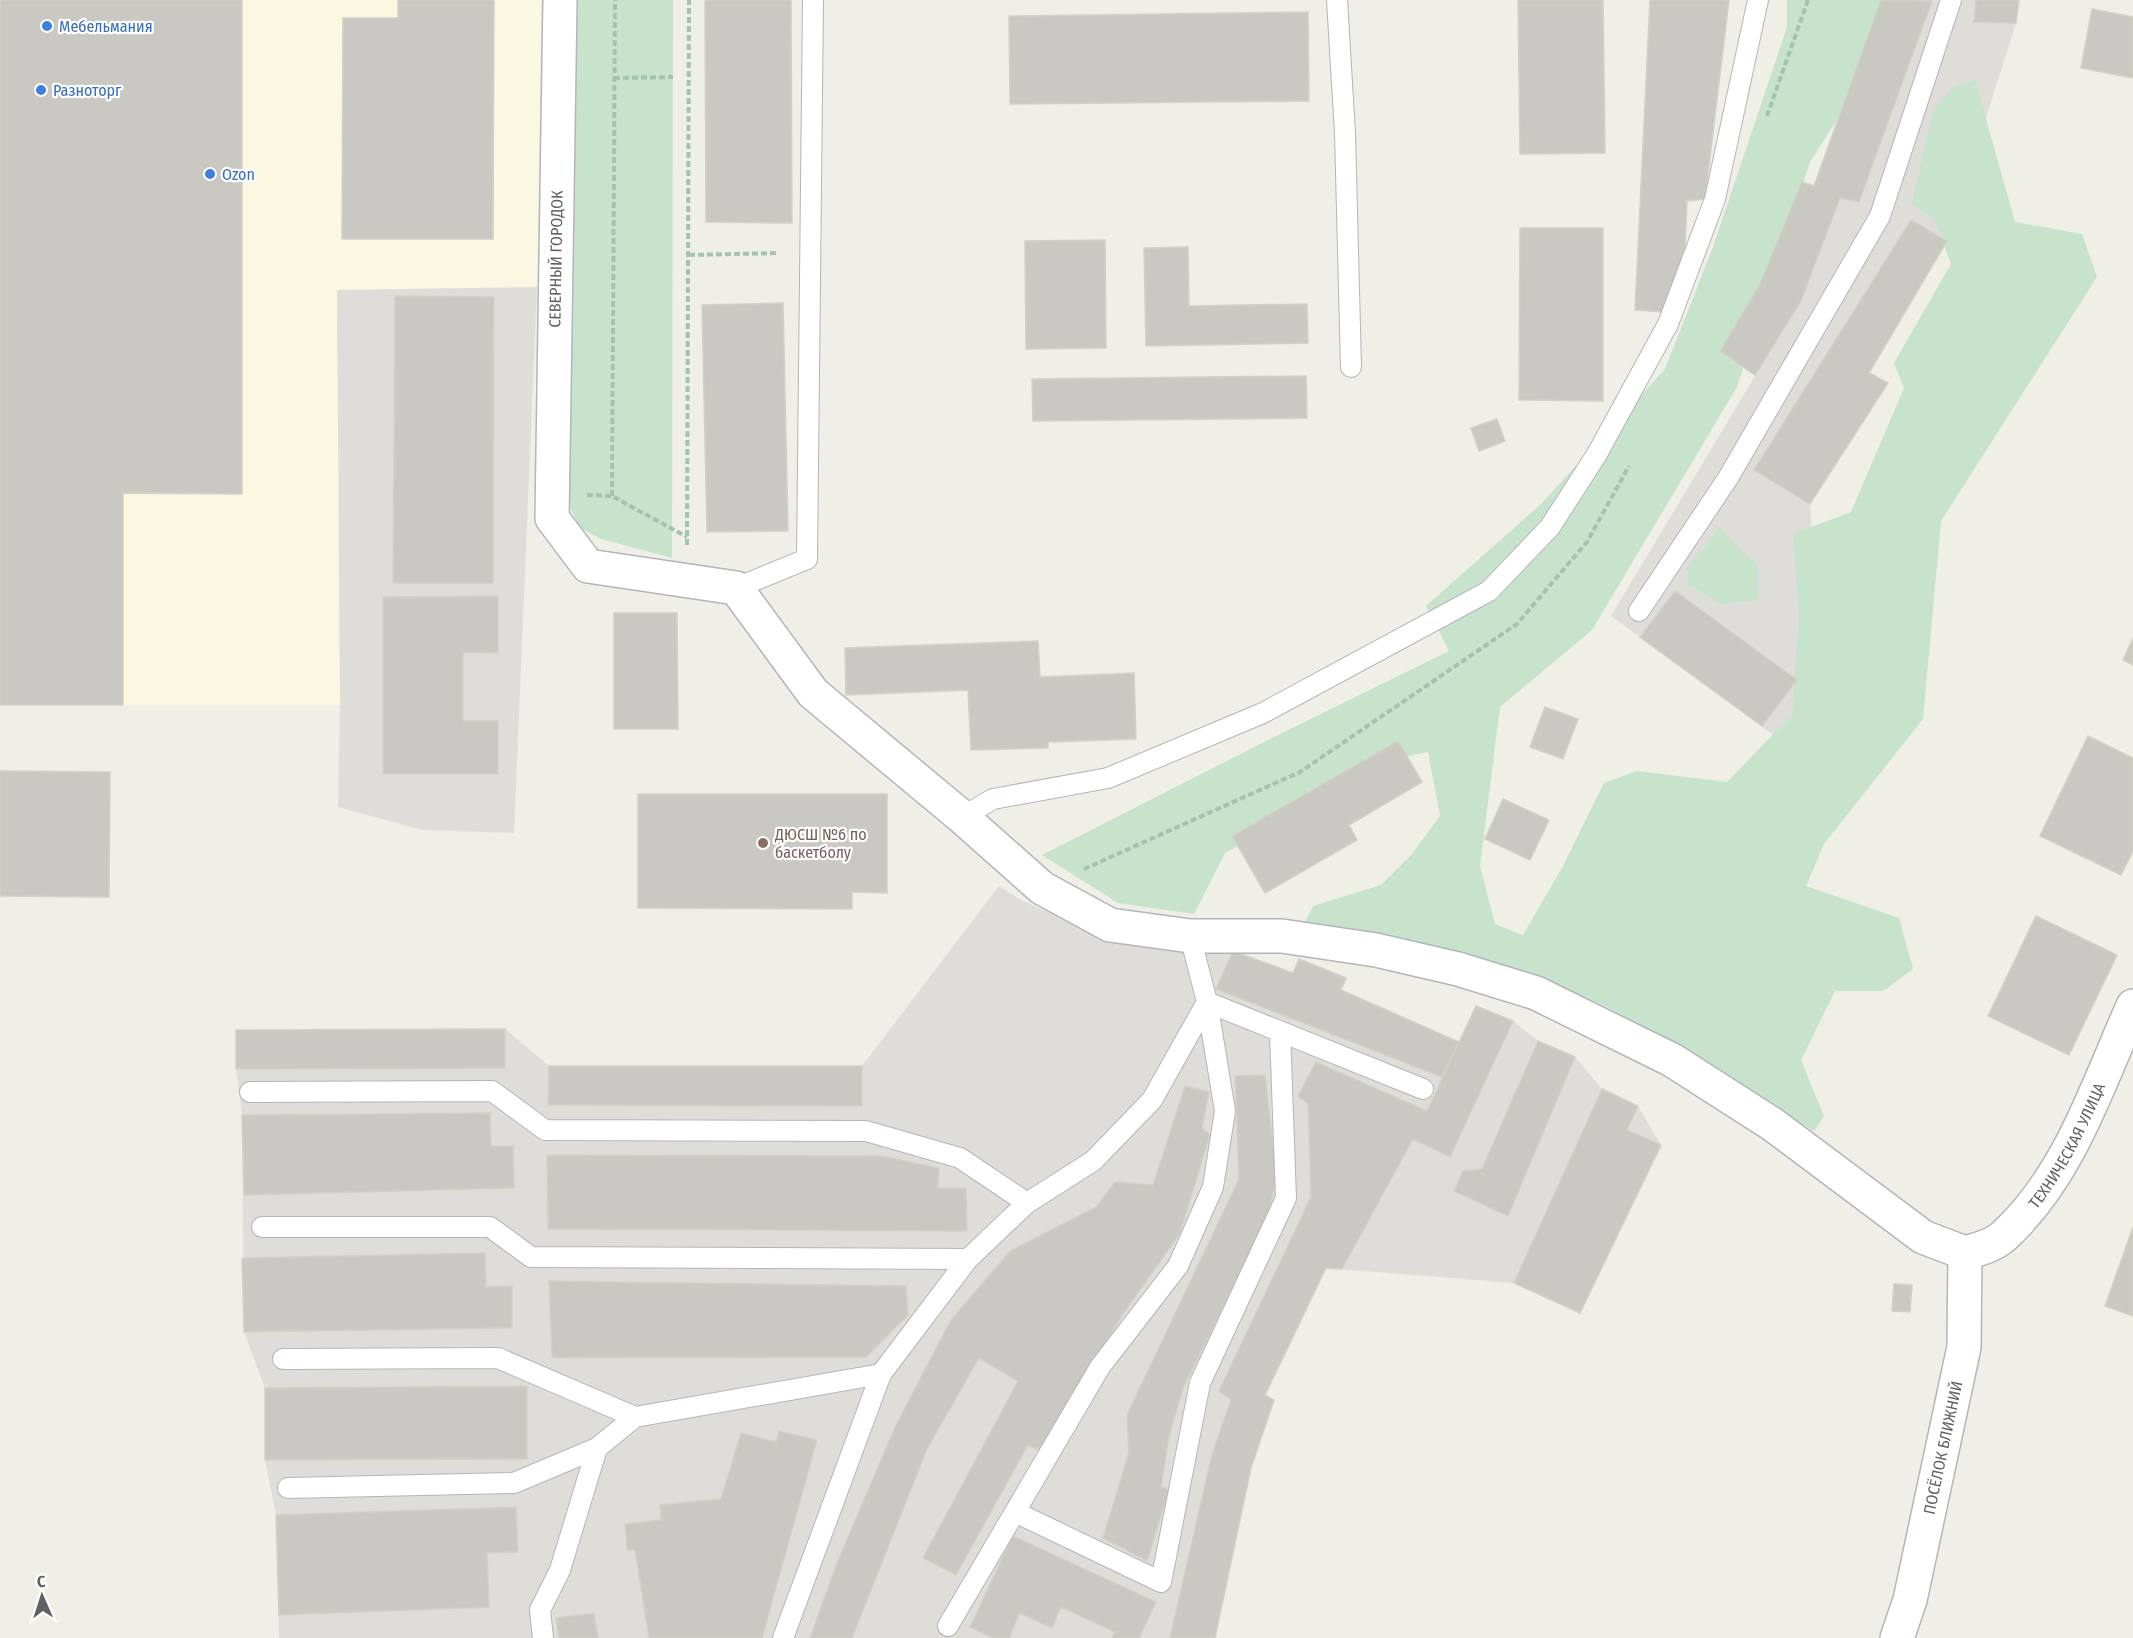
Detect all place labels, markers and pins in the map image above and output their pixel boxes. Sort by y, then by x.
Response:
place label: Мебельмания [59,17,153,36]
marker: Мебельмания [40,19,54,33]
place label: Разноторг [53,81,122,100]
marker: Разноторг [34,83,48,97]
place label: Ozon [222,165,255,184]
marker: Ozon [203,167,217,181]
place label: ДЮСШ №6 по баскетболу [774,825,867,862]
marker: ДЮСШ №6 по баскетболу [756,836,770,850]

